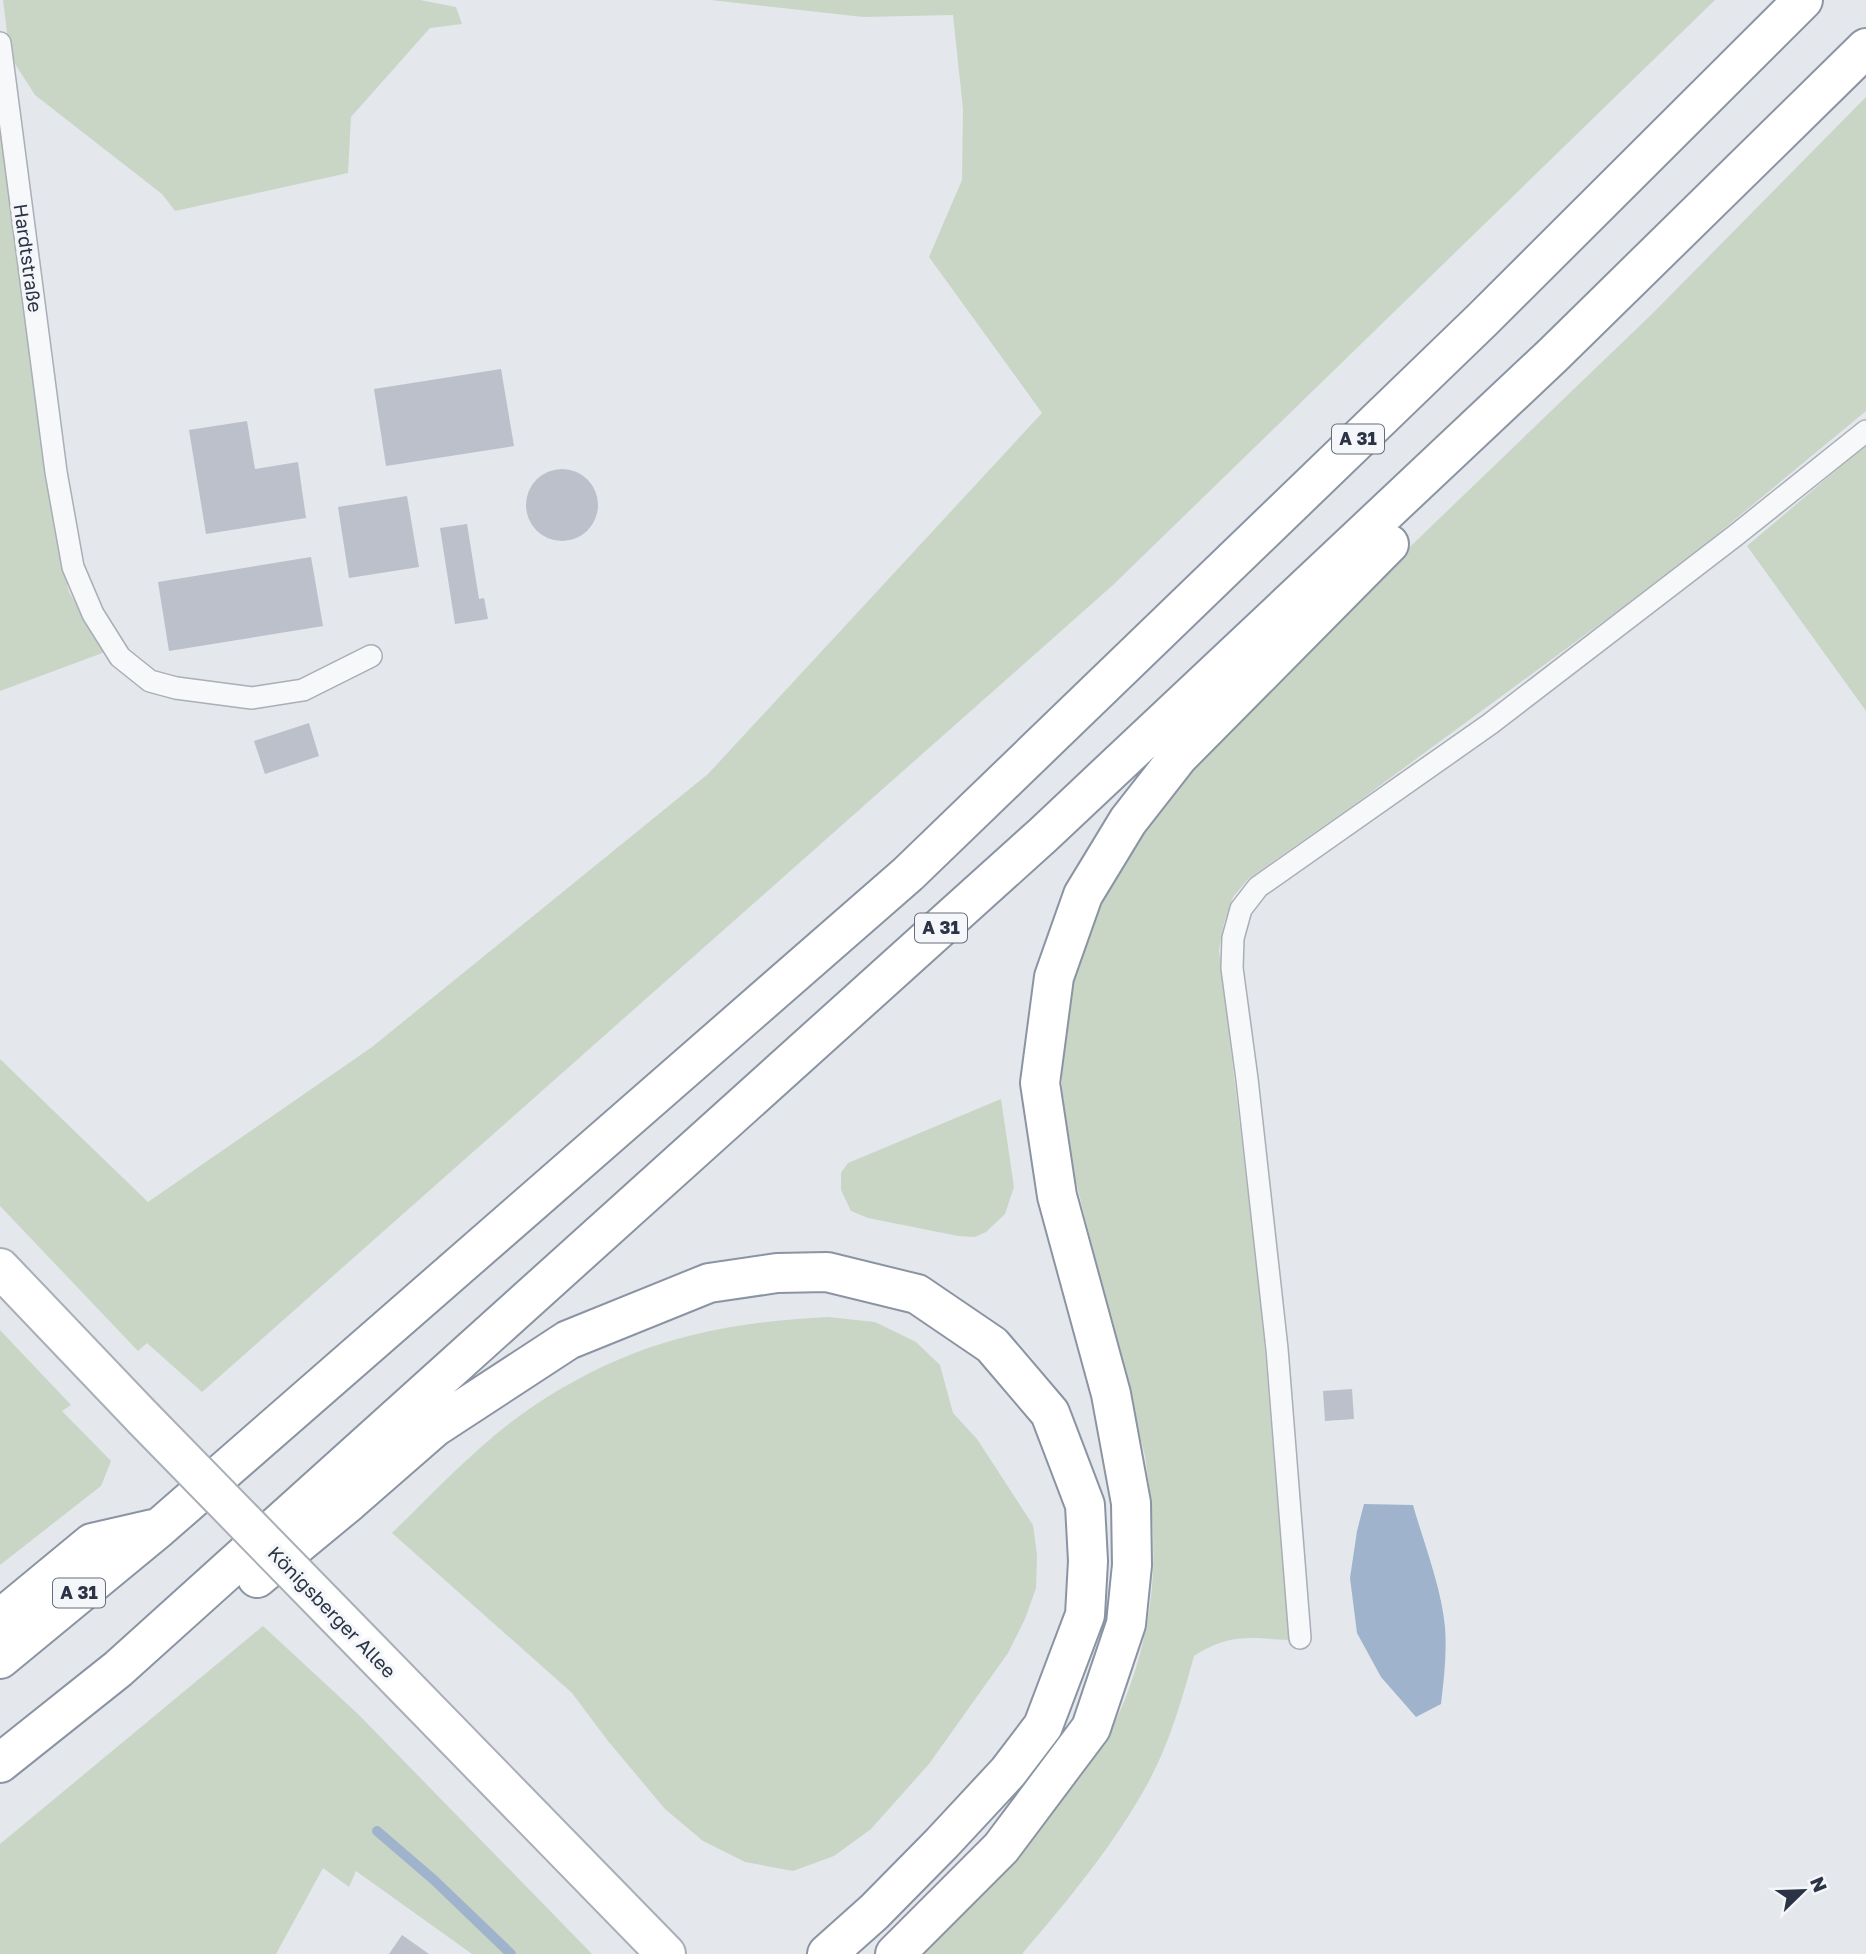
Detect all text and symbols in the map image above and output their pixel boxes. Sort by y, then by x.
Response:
street label: Hardtstraße [9,202,47,314]
road number: A 31 [1332,424,1384,454]
road number: A 31 [915,914,967,943]
street label: Königsberger Allee [264,1541,401,1682]
road number: A 31 [53,1578,105,1608]
north arrow [1768,1856,1838,1926]
text: N [1806,1873,1833,1895]

